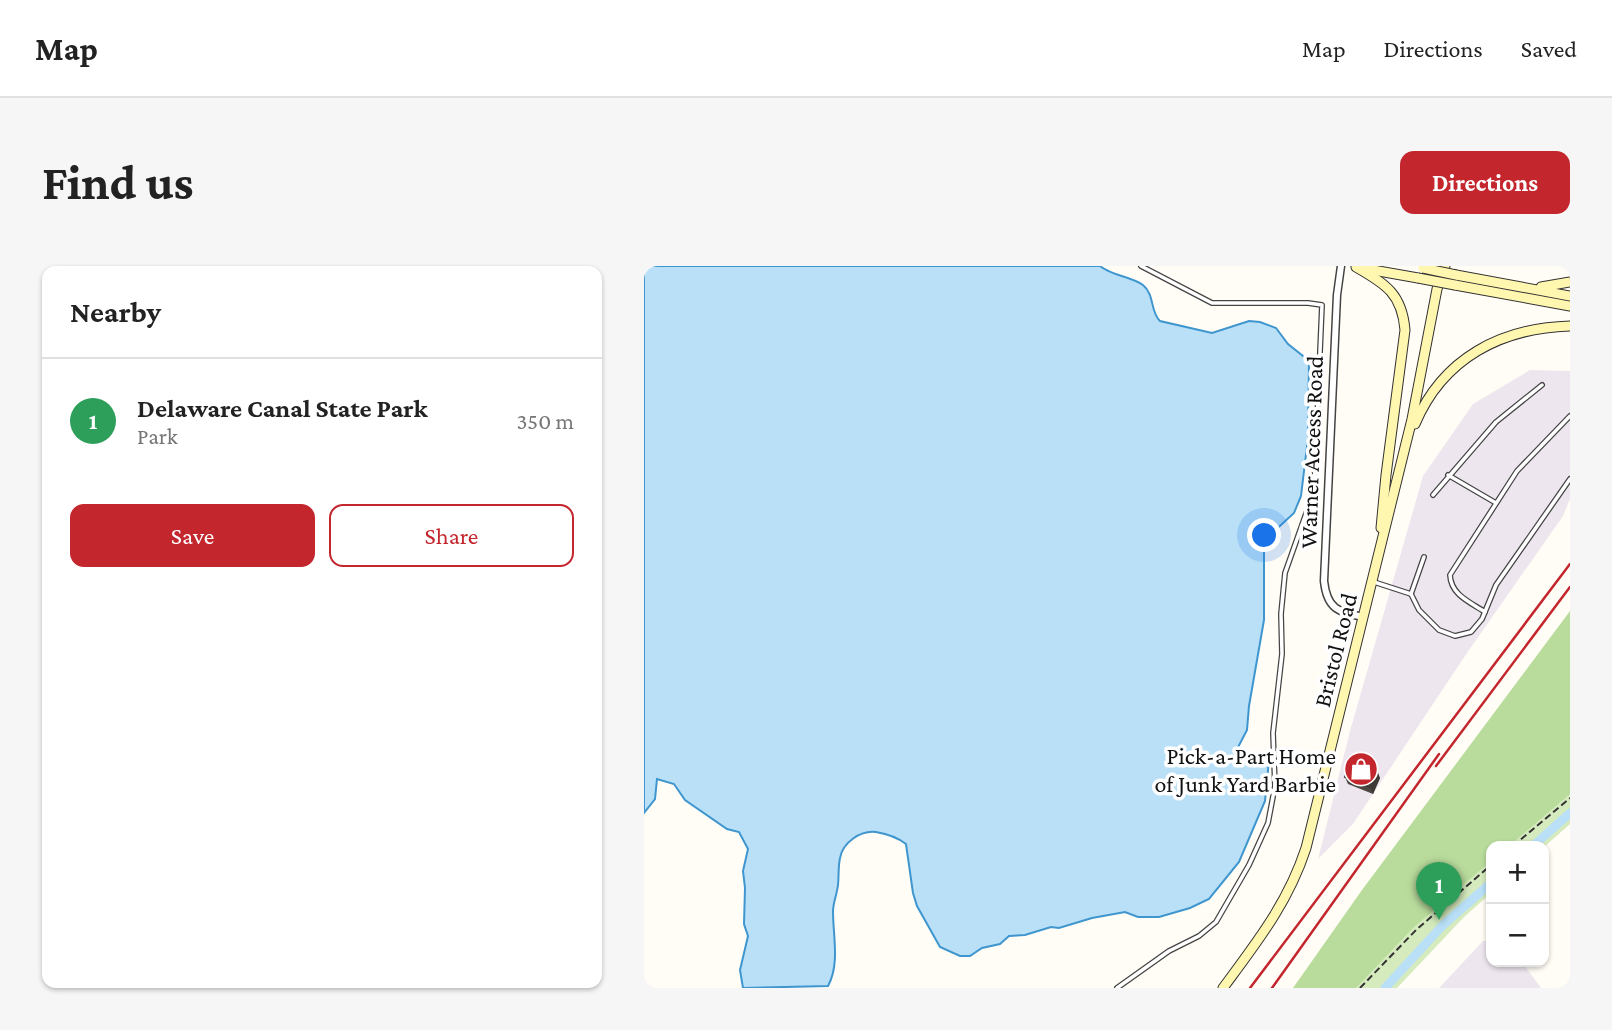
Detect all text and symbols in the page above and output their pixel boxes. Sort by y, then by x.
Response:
text: Map [35,30,98,67]
text: Map [1302,35,1346,62]
text: Directions [1384,35,1483,62]
text: Saved [1521,35,1577,62]
button: Directions [1400,151,1570,214]
text: Find us [42,155,194,210]
text: Nearby [70,295,161,328]
street label: Warner Access Road [1294,355,1328,549]
text: Delaware Canal State Park [137,394,428,423]
text: 1 [89,408,97,434]
text: 350 m [516,408,574,434]
text: Park [137,423,178,449]
button: Save [70,504,315,567]
button: Share [329,504,574,567]
your location [1247,518,1281,552]
street label: Bristol Road [1308,590,1362,710]
place label: Pick-a-Part Home of Junk Yard Barbie [1154,742,1336,797]
shop icon: Pick-a-Part Home of Junk Yard Barbie [1342,750,1380,788]
map controls [1486,841,1549,967]
button: + [1486,841,1549,904]
pin: 1 [1416,862,1462,920]
button: − [1486,904,1549,967]

